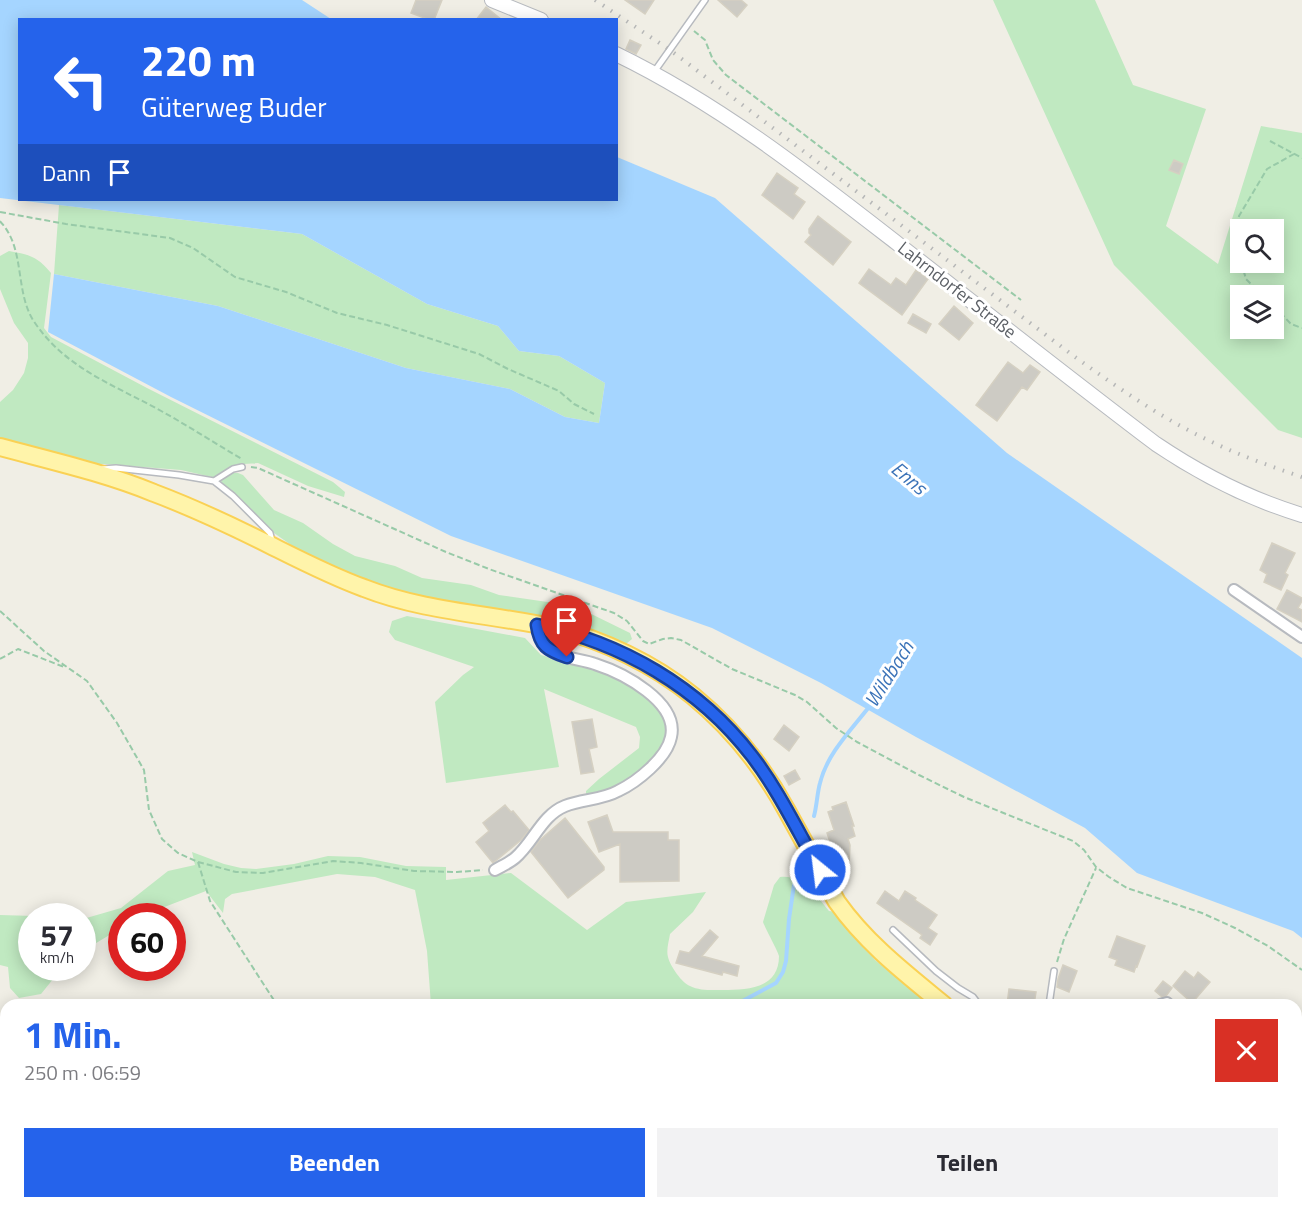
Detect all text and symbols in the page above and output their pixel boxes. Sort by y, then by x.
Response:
text: 220 m [141,28,256,92]
icon: left [42,42,120,120]
text: Güterweg Buder [141,86,327,127]
text: Dann [42,156,91,190]
icon: arrive [103,156,136,189]
map controls [1230,219,1284,339]
button: search [1230,219,1284,273]
street label: Lahrndorfer Straße [892,235,1022,345]
button: layers [1230,285,1284,339]
water label: Enns [885,453,935,503]
pin [541,595,592,657]
icon: arrive [550,604,583,637]
water label: Wildbach [856,634,922,713]
position arrow [788,838,852,902]
speed limit sign: 60 [108,903,186,981]
text: 57 [40,912,74,958]
text: km/h [40,946,74,969]
text: 1 Min. [24,1007,121,1062]
button: close [1215,1019,1278,1082]
text: 250 m · 06:59 [24,1057,141,1088]
button: Beenden [24,1128,645,1197]
button: Teilen [657,1128,1278,1197]

